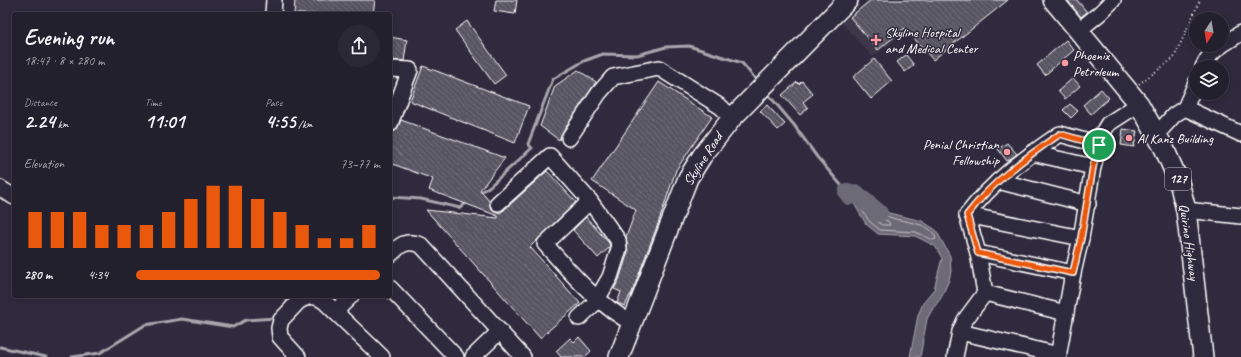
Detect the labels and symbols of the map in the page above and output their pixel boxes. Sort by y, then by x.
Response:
north arrow [1189,12,1229,52]
place label: Skyline Hospital and Medical Center [885,24,979,57]
marker: Skyline Hospital and Medical Center [870,34,882,46]
place label: Phoenix Petroleum [1073,47,1119,80]
marker: Phoenix Petroleum [1060,58,1070,68]
street label: Skyline Road [680,127,728,189]
pin [1082,128,1116,162]
place label: Al Kanz Building [1137,130,1214,147]
marker: Al Kanz Building [1124,133,1134,143]
place label: Penial Christian Fellowship [923,136,1000,169]
marker: Penial Christian Fellowship [1002,147,1012,157]
road number: 127 [1165,168,1191,190]
street label: Quirino Highway [1175,203,1203,282]

